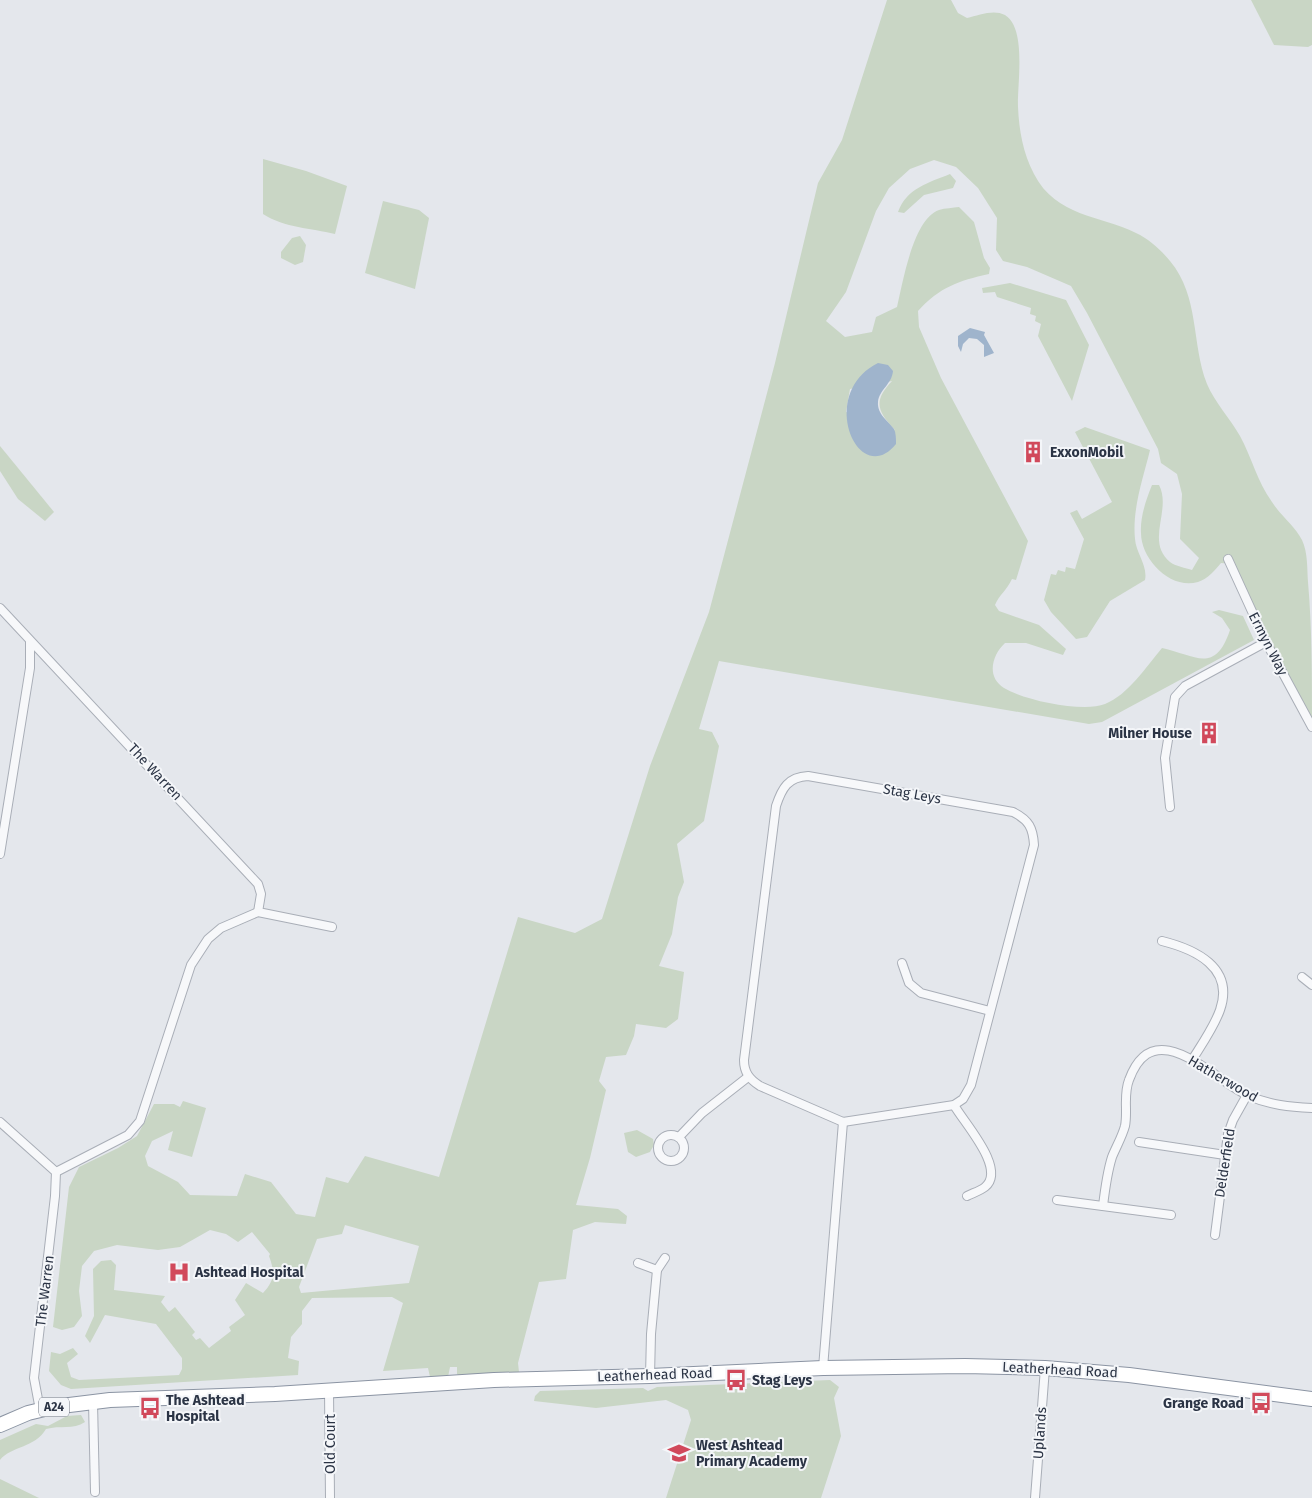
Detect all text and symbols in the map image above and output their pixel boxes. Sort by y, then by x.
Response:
building icon: ExxonMobil [1020,439,1046,465]
place label: ExxonMobil [1050,444,1124,461]
street label: Ermyn Way [1245,609,1291,679]
building icon: Milner House [1196,720,1222,746]
place label: Milner House [1108,725,1192,742]
street label: The Warren [124,740,186,804]
street label: Stag Leys [882,781,943,808]
street label: Hatherwood [1185,1052,1261,1106]
street label: Delderfield [1211,1127,1239,1199]
street label: The Warren [32,1254,58,1328]
hospital icon: Ashtead Hospital [166,1259,192,1285]
place label: Ashtead Hospital [194,1264,305,1281]
street label: Leatherhead Road [1002,1358,1118,1382]
street label: Leatherhead Road [597,1364,713,1386]
bus stop icon: Stag Leys [723,1367,749,1393]
place label: Stag Leys [752,1372,812,1389]
bus stop icon: Grange Road [1248,1390,1274,1416]
place label: The Ashtead Hospital [166,1392,245,1425]
bus stop icon: The Ashtead Hospital [137,1395,163,1421]
place label: Grange Road [1163,1395,1244,1412]
road number: A24 [39,1398,69,1416]
street label: Uplands [1030,1406,1050,1460]
street label: Old Court [322,1413,339,1474]
place label: West Ashtead Primary Academy [696,1437,808,1470]
school or university icon: West Ashtead Primary Academy [666,1440,692,1466]

